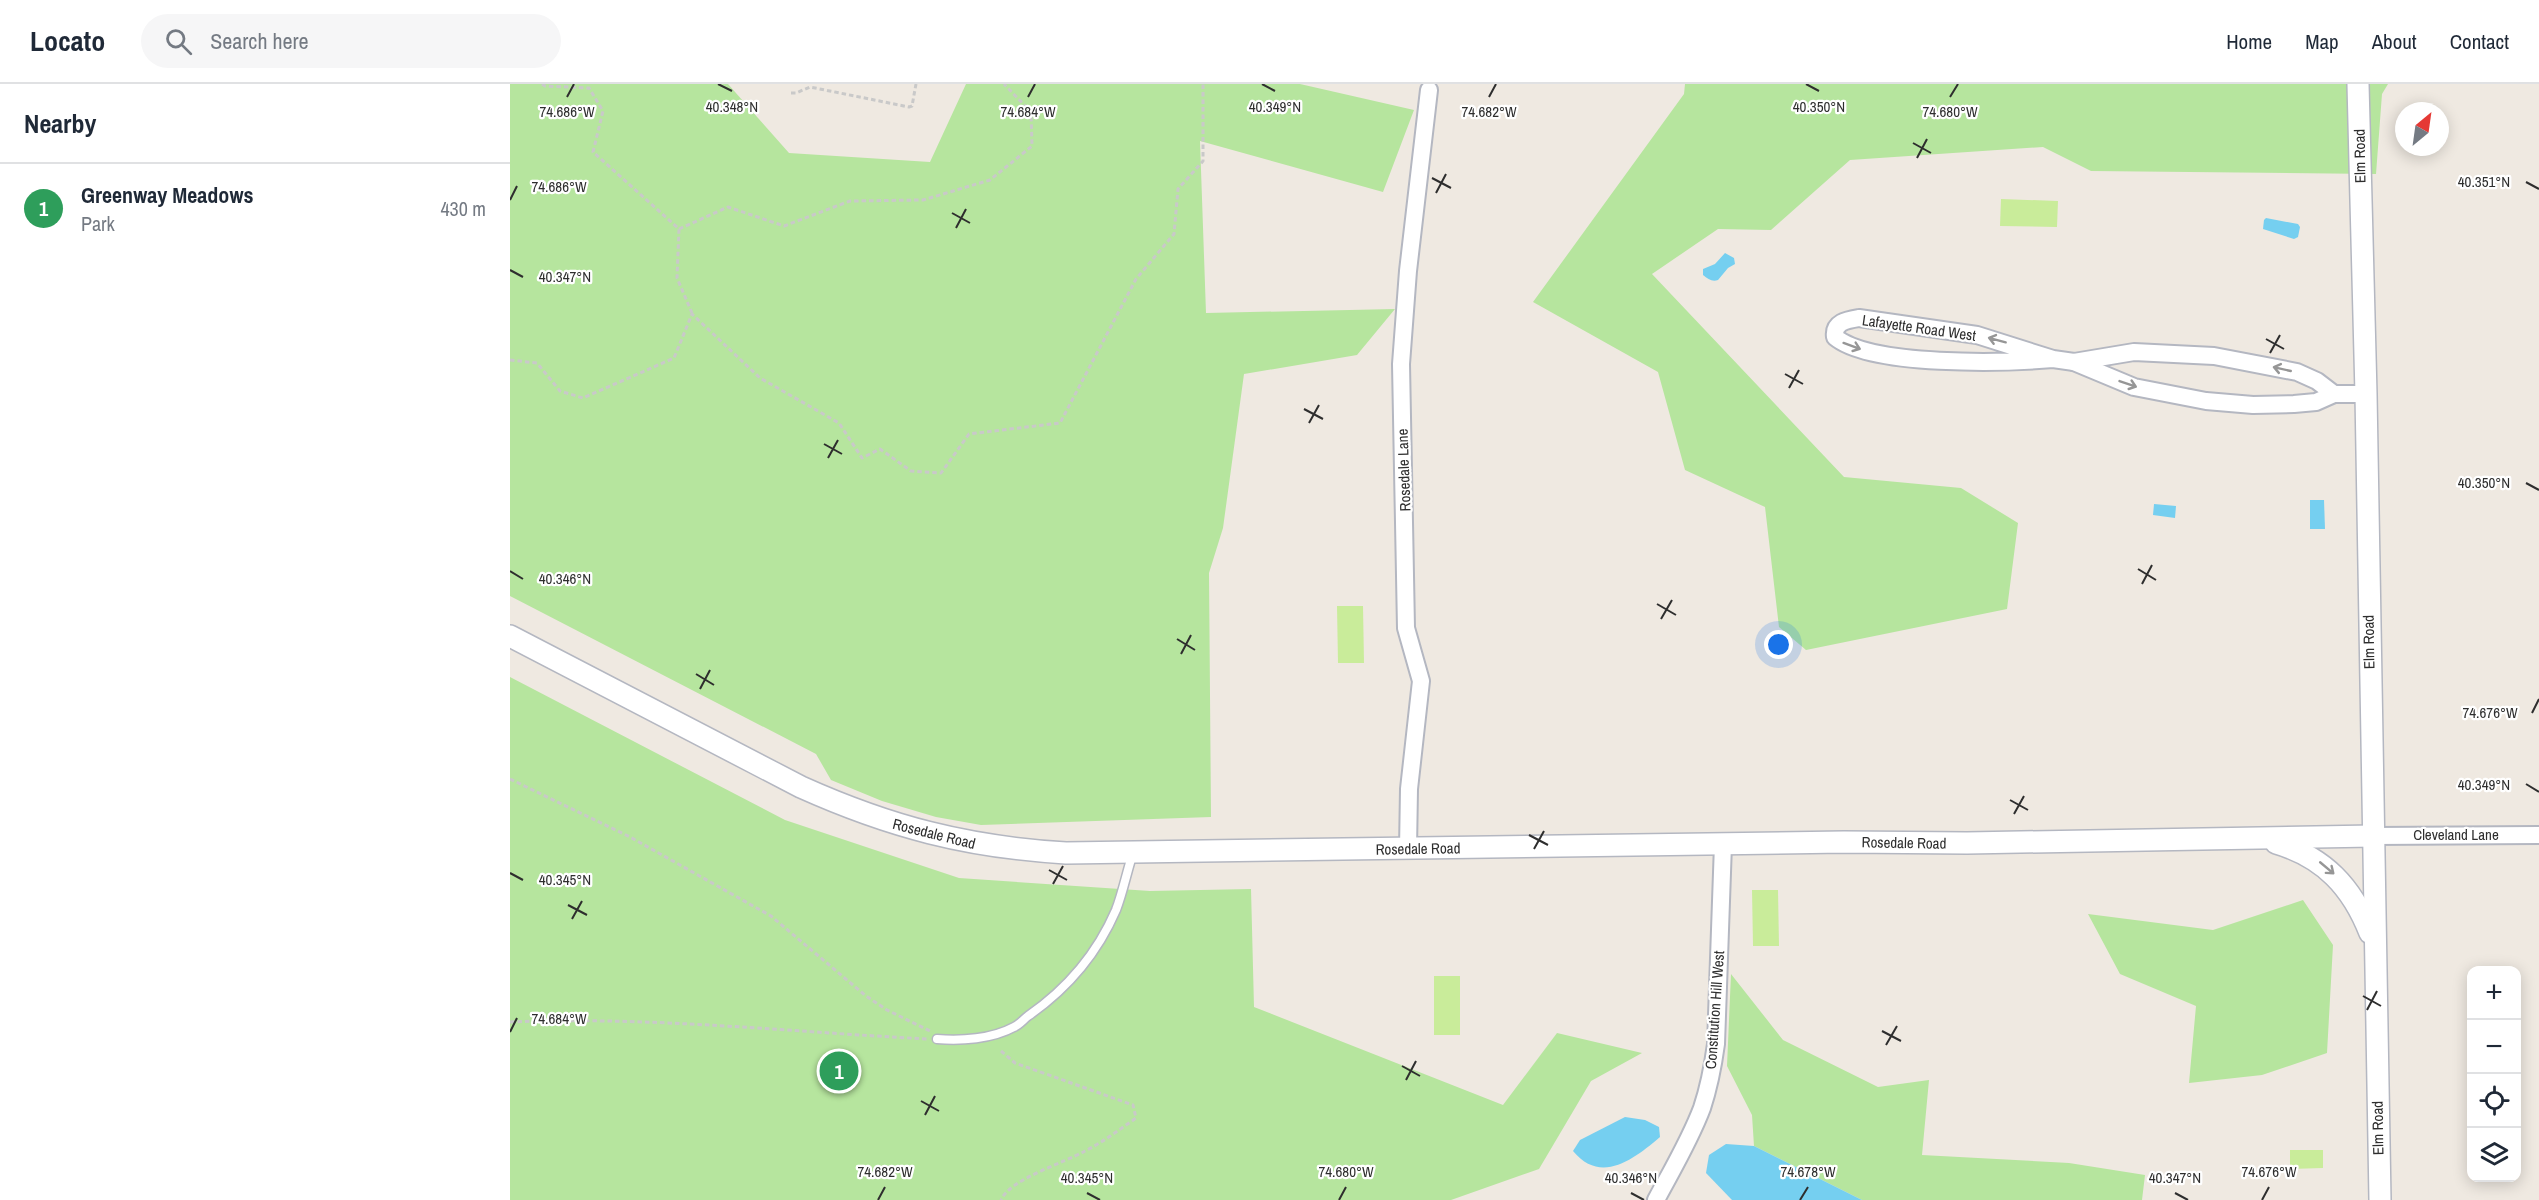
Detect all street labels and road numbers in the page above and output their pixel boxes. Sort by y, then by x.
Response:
street label: Elm Road [2349,129,2370,183]
street label: Lafayette Road West [1861,309,1978,346]
street label: Rosedale Lane [1392,428,1415,512]
street label: Elm Road [2358,615,2379,669]
street label: Rosedale Road [890,813,978,854]
street label: Cleveland Lane [2413,824,2499,845]
street label: Rosedale Road [1861,831,1947,854]
street label: Rosedale Road [1375,837,1461,860]
street label: Constitution Hill West [1700,949,1729,1070]
street label: Elm Road [2367,1101,2388,1155]

